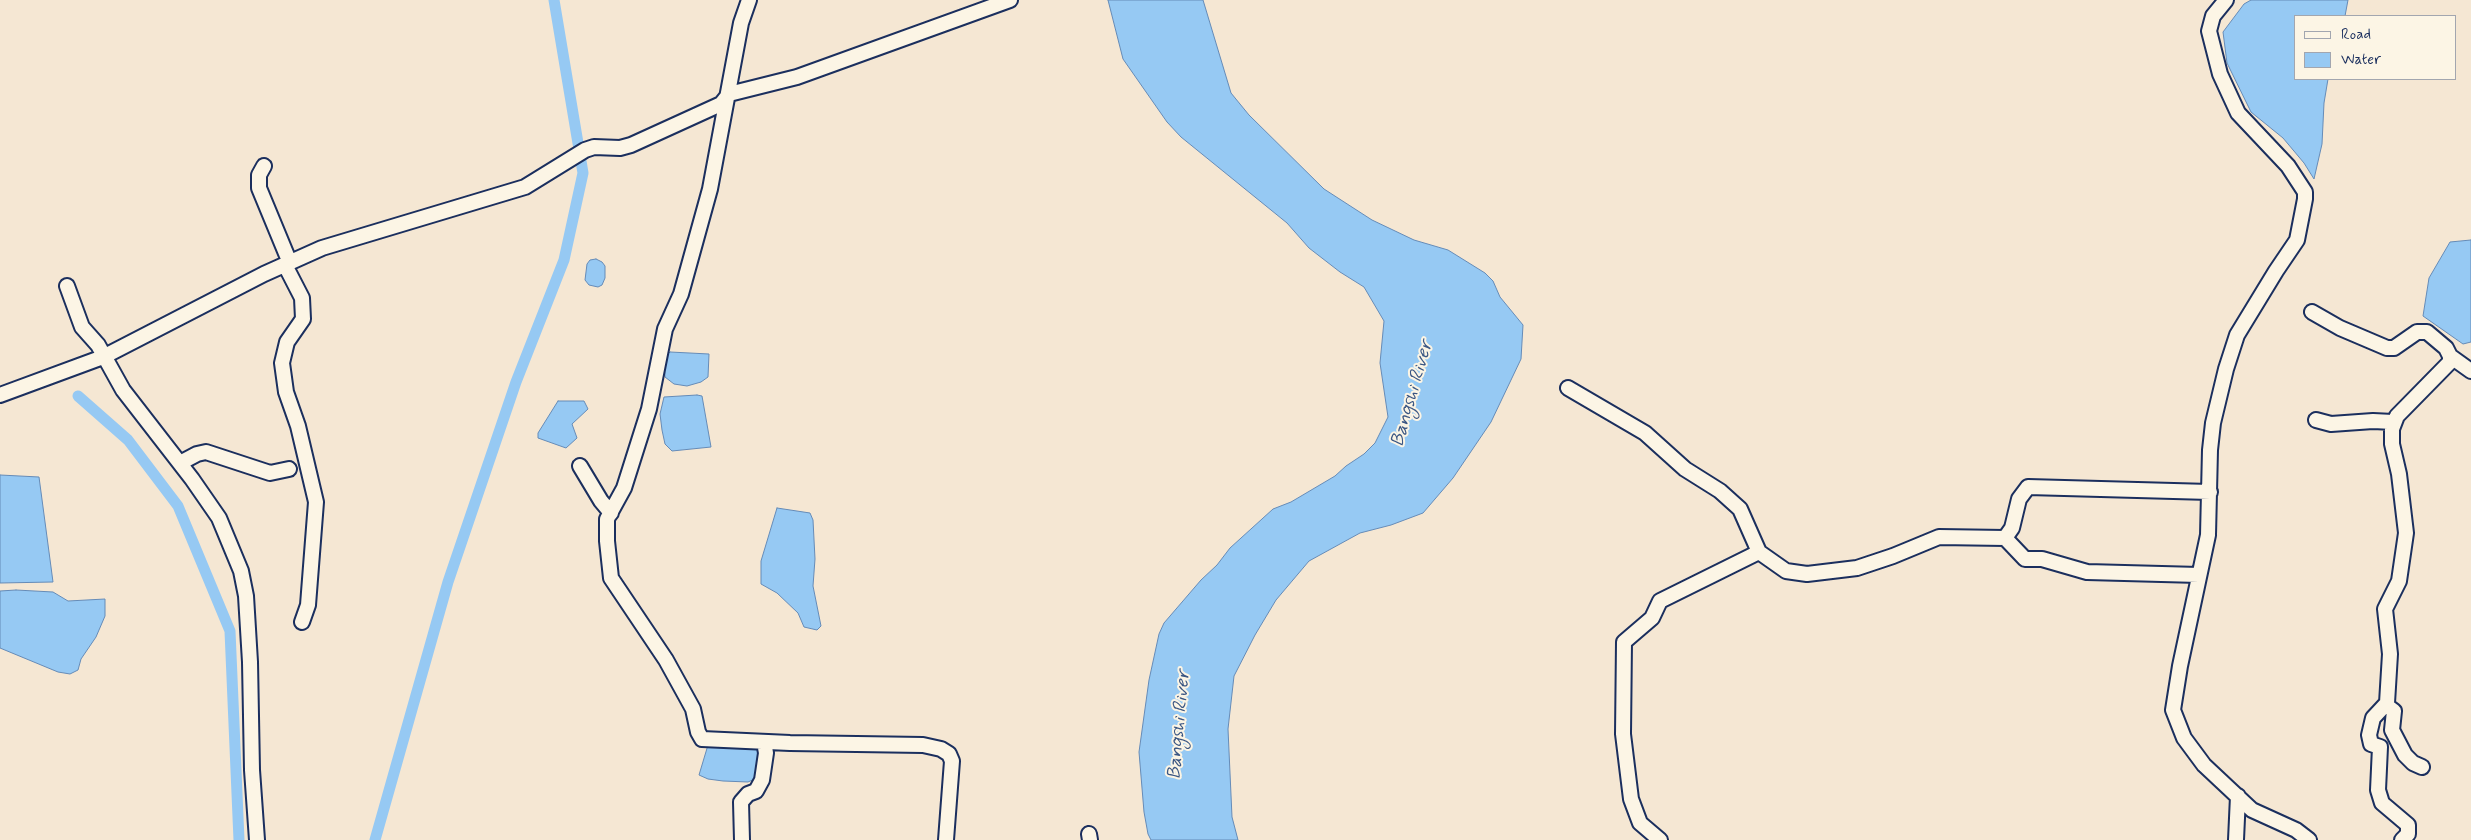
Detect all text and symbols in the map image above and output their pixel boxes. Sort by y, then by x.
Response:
legend [2294,15,2456,80]
text: Road [2341,25,2371,45]
text: Water [2341,50,2381,70]
water label: Bangshi River [1387,338,1439,450]
water label: Bangshi River [1164,670,1196,780]

